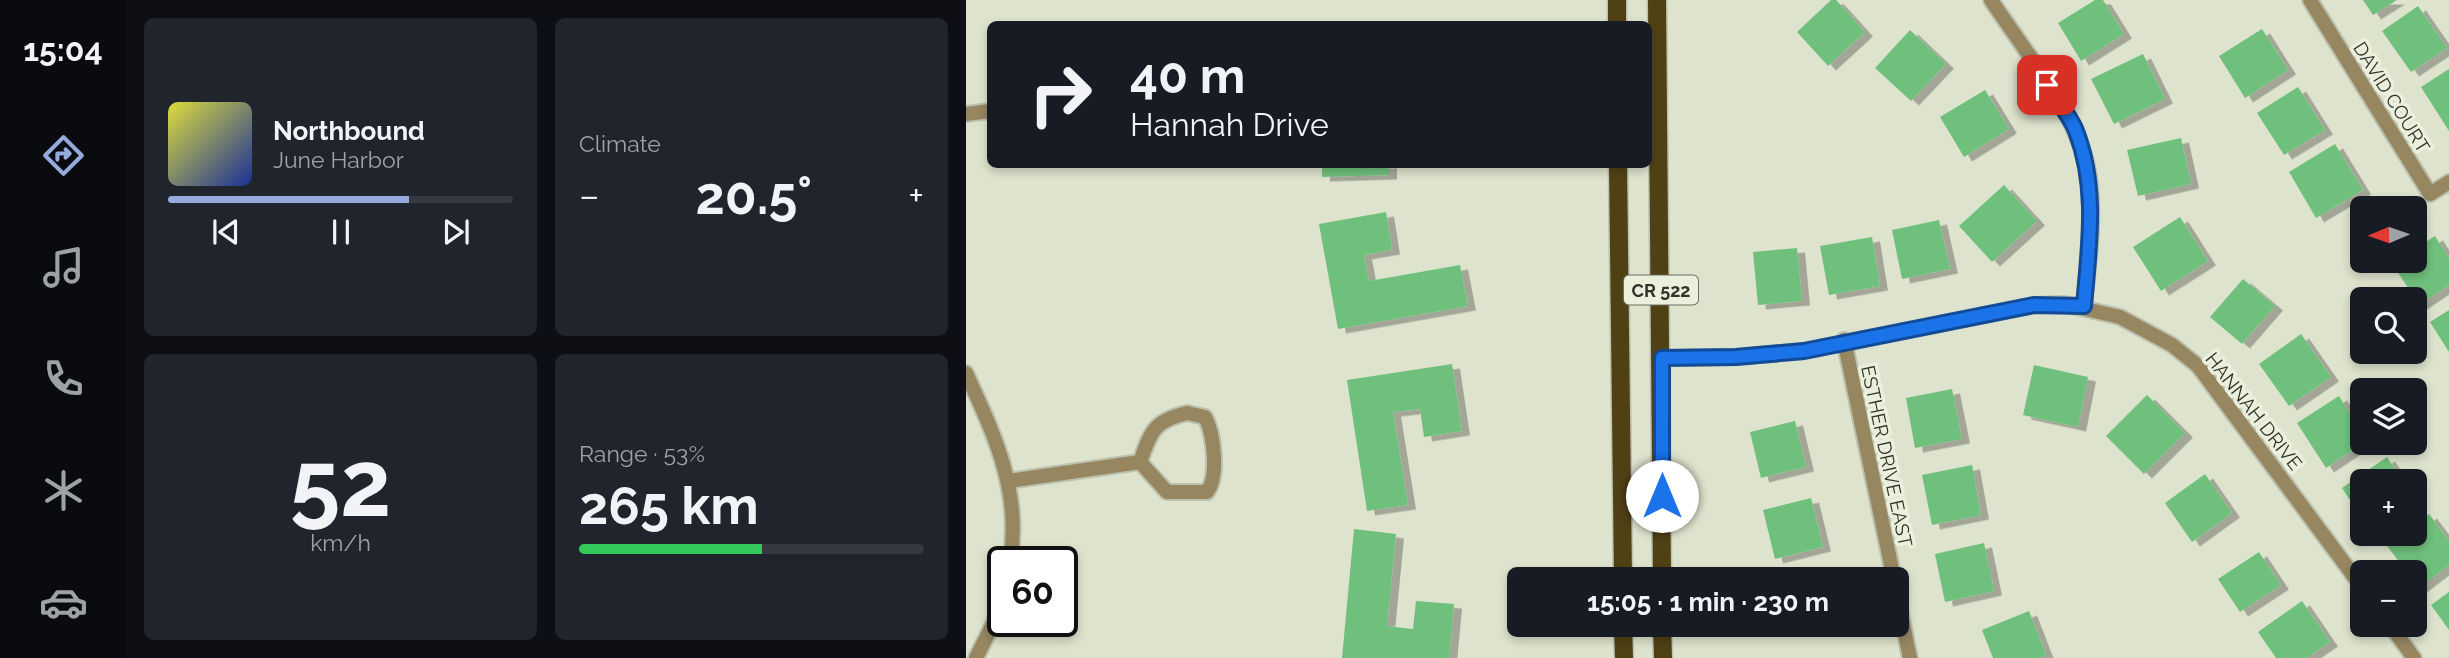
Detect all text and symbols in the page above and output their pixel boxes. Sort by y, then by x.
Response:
text: 15:04 [23,31,103,68]
street label: DAVID COURT [2349,38,2435,157]
text: 40 m [1130,47,1245,104]
icon: right [1015,49,1106,140]
pin [2017,55,2077,115]
icon: arrive [2028,66,2066,104]
text: Hannah Drive [1130,106,1329,143]
text: Northbound [273,116,425,146]
text: Climate [579,130,661,157]
icon: directions [39,131,88,180]
text: June Harbor [273,146,404,173]
text: 20.5° [696,165,812,226]
text: − [579,173,599,218]
text: + [908,173,924,218]
north arrow [2350,196,2427,273]
map controls [2350,196,2427,637]
icon: previous [207,213,245,251]
icon: pause [322,213,360,251]
icon: next [437,213,475,251]
icon: music [39,243,88,292]
road number: CR 522 [1624,276,1698,304]
button: search [2350,287,2427,364]
street label: HANNAH DRIVE [2201,348,2307,474]
icon: phone [39,354,88,403]
street label: ESTHER DRIVE EAST [1857,363,1917,549]
button: layers [2350,378,2427,455]
text: 52 [290,430,391,537]
text: Range · 53% [579,440,705,467]
position arrow [1625,459,1699,533]
icon: climate [39,466,88,515]
button: + [2350,469,2427,546]
text: 265 km [579,475,759,536]
text: km/h [310,529,371,556]
speed limit sign: 60 [987,546,1078,637]
button: − [2350,560,2427,637]
icon: car [39,578,88,627]
text: 15:05 · 1 min · 230 m [1587,587,1829,617]

